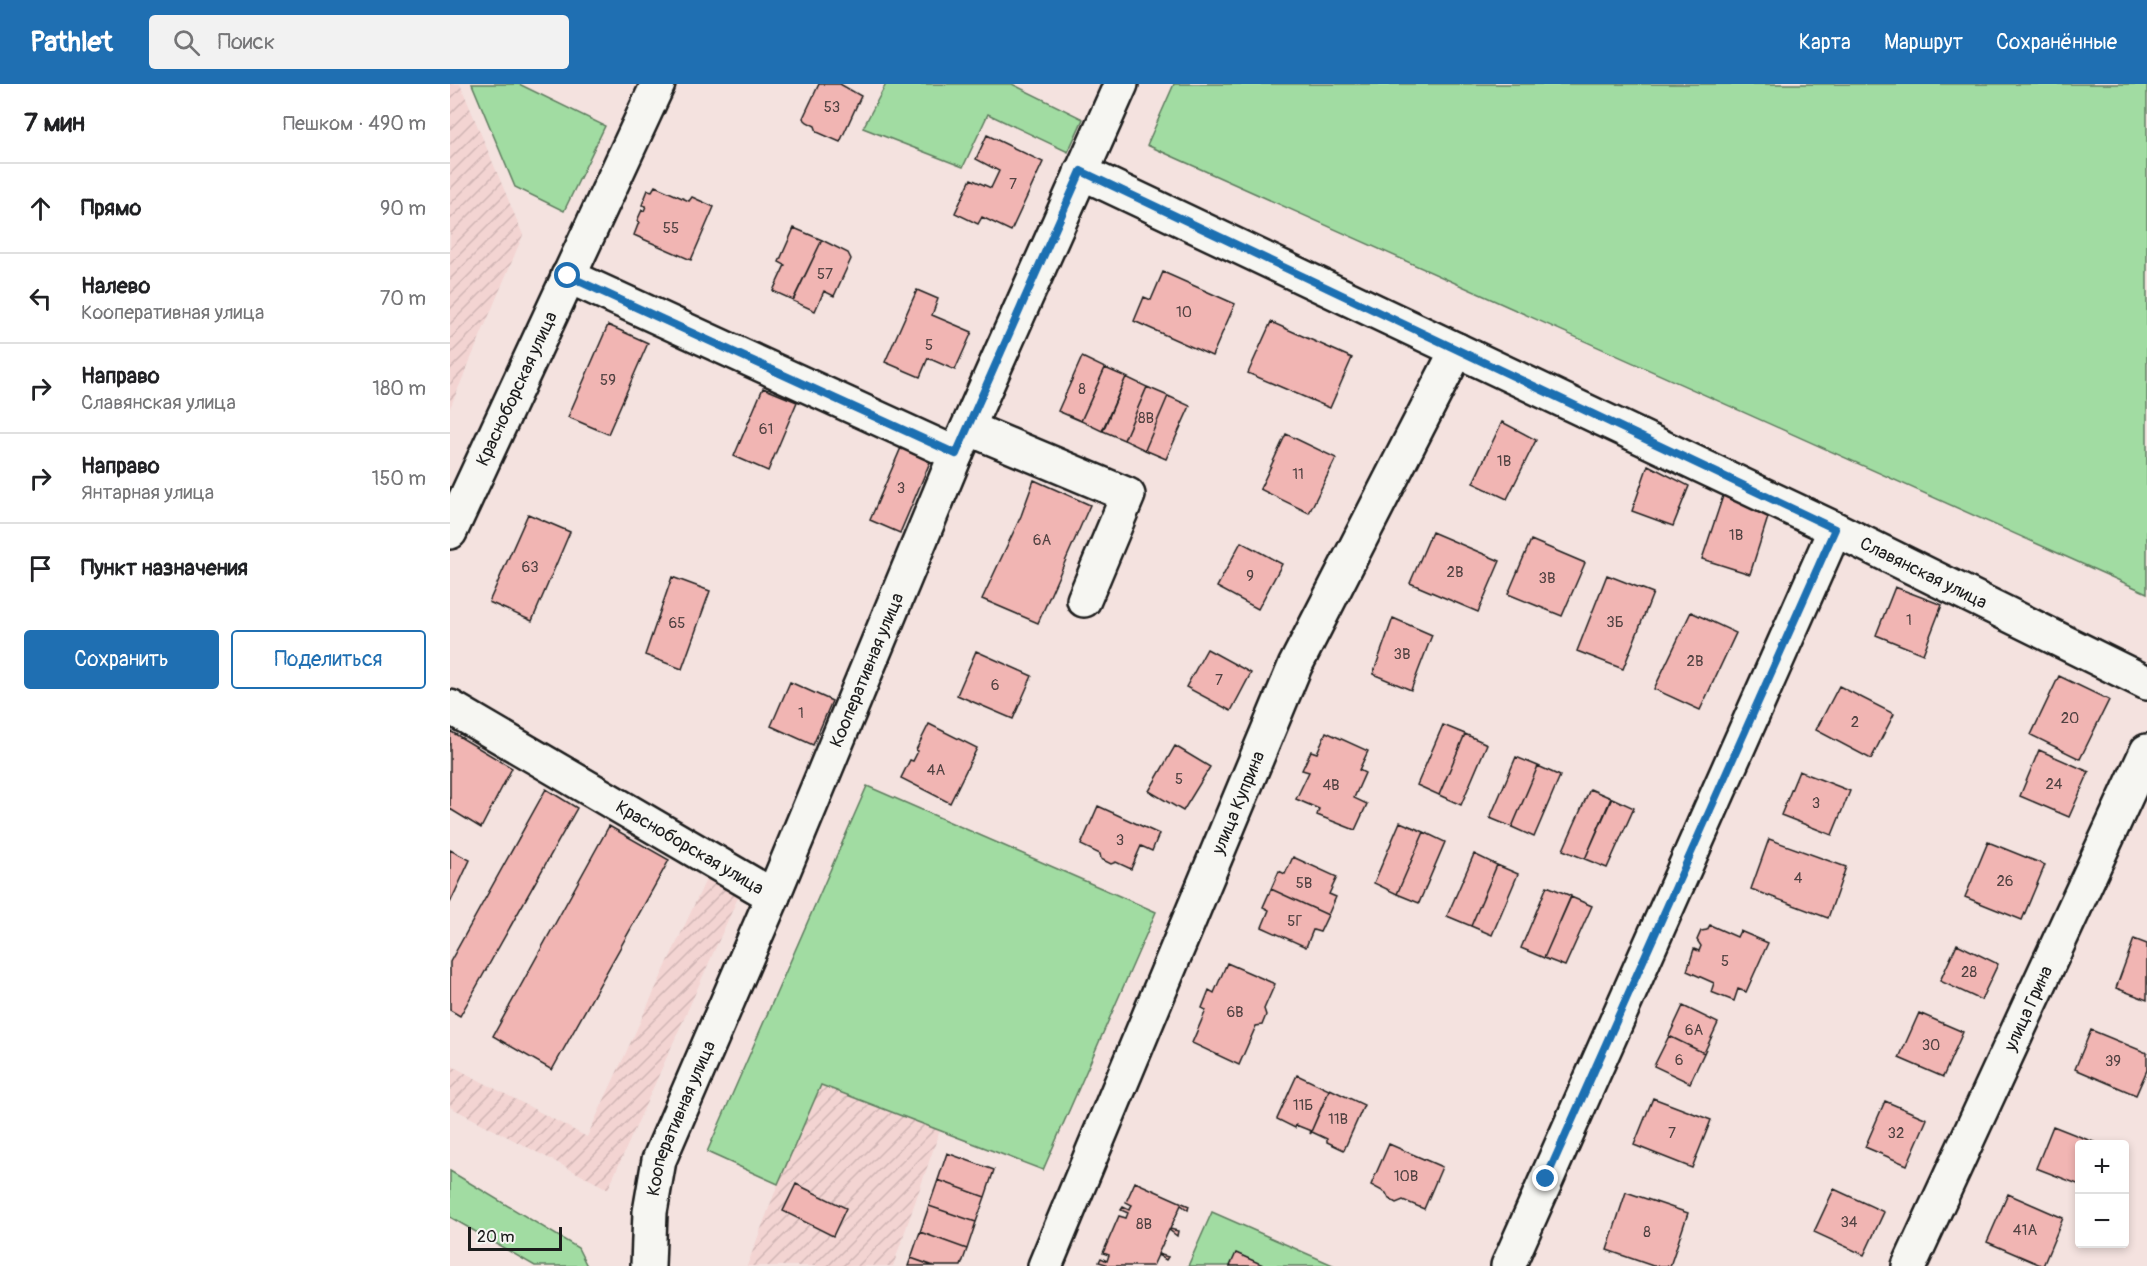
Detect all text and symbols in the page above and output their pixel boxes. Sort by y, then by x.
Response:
search box [149,15,569,69]
text: Pathlet [30,25,113,60]
icon: search [170,26,203,59]
text: Поиск [218,28,275,56]
text: Карта [1799,29,1851,56]
text: Маршрут [1884,29,1963,56]
text: Сохранённые [1996,29,2117,56]
house number: 53 [824,98,840,117]
text: 7 мин [24,107,85,139]
text: Пешком · 490 m [283,111,426,136]
house number: 7 [1009,175,1017,194]
icon: ahead [24,192,57,225]
text: Прямо [81,194,141,222]
text: 90 m [380,196,426,221]
house number: 55 [663,219,679,238]
route start [554,262,580,288]
house number: 57 [817,265,833,284]
text: Налево [81,272,150,300]
icon: left [24,282,57,315]
text: 70 m [380,286,426,311]
text: Кооперативная улица [81,300,264,325]
house number: 10 [1176,303,1192,322]
street label: Красноборская улица [471,308,562,470]
house number: 5 [925,336,933,355]
text: Направо [81,362,160,390]
house number: 59 [600,371,616,390]
icon: right [24,372,57,405]
text: 180 m [372,376,426,401]
house number: 8 [1078,380,1086,399]
text: Славянская улица [81,390,236,415]
house number: 8В [1138,409,1154,428]
house number: 61 [759,420,773,439]
text: Направо [81,452,160,480]
house number: 1В [1497,452,1511,471]
icon: right [24,462,57,495]
house number: 11 [1292,465,1304,484]
text: 150 m [372,466,426,491]
house number: 3 [897,479,905,498]
text: Янтарная улица [81,480,214,505]
house number: 1В [1729,526,1743,545]
house number: 6А [1033,531,1051,550]
street label: Славянская улица [1856,532,1991,614]
icon: arrive [24,552,57,585]
text: Пункт назначения [81,554,248,582]
house number: 63 [521,558,539,577]
house number: 2В [1447,563,1463,582]
house number: 9 [1246,567,1254,586]
house number: 3В [1539,569,1555,588]
street label: Кооперативная улица [824,589,909,751]
house number: 1 [1906,611,1912,630]
house number: 3Б [1606,613,1624,632]
house number: 65 [669,614,685,633]
button: Сохранить [24,630,219,689]
button: Поделиться [231,630,426,689]
house number: 3В [1394,645,1410,664]
house number: 2В [1687,652,1703,671]
house number: 7 [1215,671,1223,690]
house number: 6 [991,676,999,695]
house number: 1 [798,704,804,723]
house number: 20 [2061,709,2079,728]
house number: 2 [1851,713,1859,732]
street label: улица Куприна [1206,747,1270,859]
house number: 4А [927,761,945,780]
house number: 5 [1175,770,1183,789]
house number: 24 [2045,775,2063,794]
house number: 4В [1322,776,1340,795]
house number: 3 [1812,794,1820,813]
street label: Красноборская улица [612,795,768,900]
house number: 3 [1116,831,1124,850]
house number: 4 [1794,869,1803,888]
house number: 26 [1996,872,2014,891]
house number: 5В [1296,874,1312,893]
house number: 5Г [1287,912,1303,931]
house number: 5 [1721,952,1729,971]
street label: улица Грина [1998,962,2058,1055]
house number: 28 [1961,963,1977,982]
house number: 6В [1226,1003,1244,1022]
house number: 6А [1685,1021,1703,1040]
house number: 30 [1922,1036,1940,1055]
street label: Кооперативная улица [641,1037,721,1198]
house number: 6 [1675,1051,1683,1070]
house number: 39 [2105,1052,2121,1071]
house number: 11Б [1293,1096,1313,1115]
house number: 11В [1328,1110,1348,1129]
house number: 7 [1668,1124,1676,1143]
house number: 32 [1888,1124,1904,1143]
map controls [2075,1140,2129,1248]
button: + [2075,1140,2129,1194]
route end [1532,1165,1558,1191]
house number: 10В [1394,1167,1418,1186]
button: − [2075,1194,2129,1248]
house number: 34 [1840,1213,1858,1232]
house number: 8В [1136,1215,1152,1234]
house number: 41А [2013,1221,2037,1240]
house number: 8 [1643,1223,1651,1242]
scale bar [468,1224,562,1252]
text: 20 m [477,1227,515,1247]

